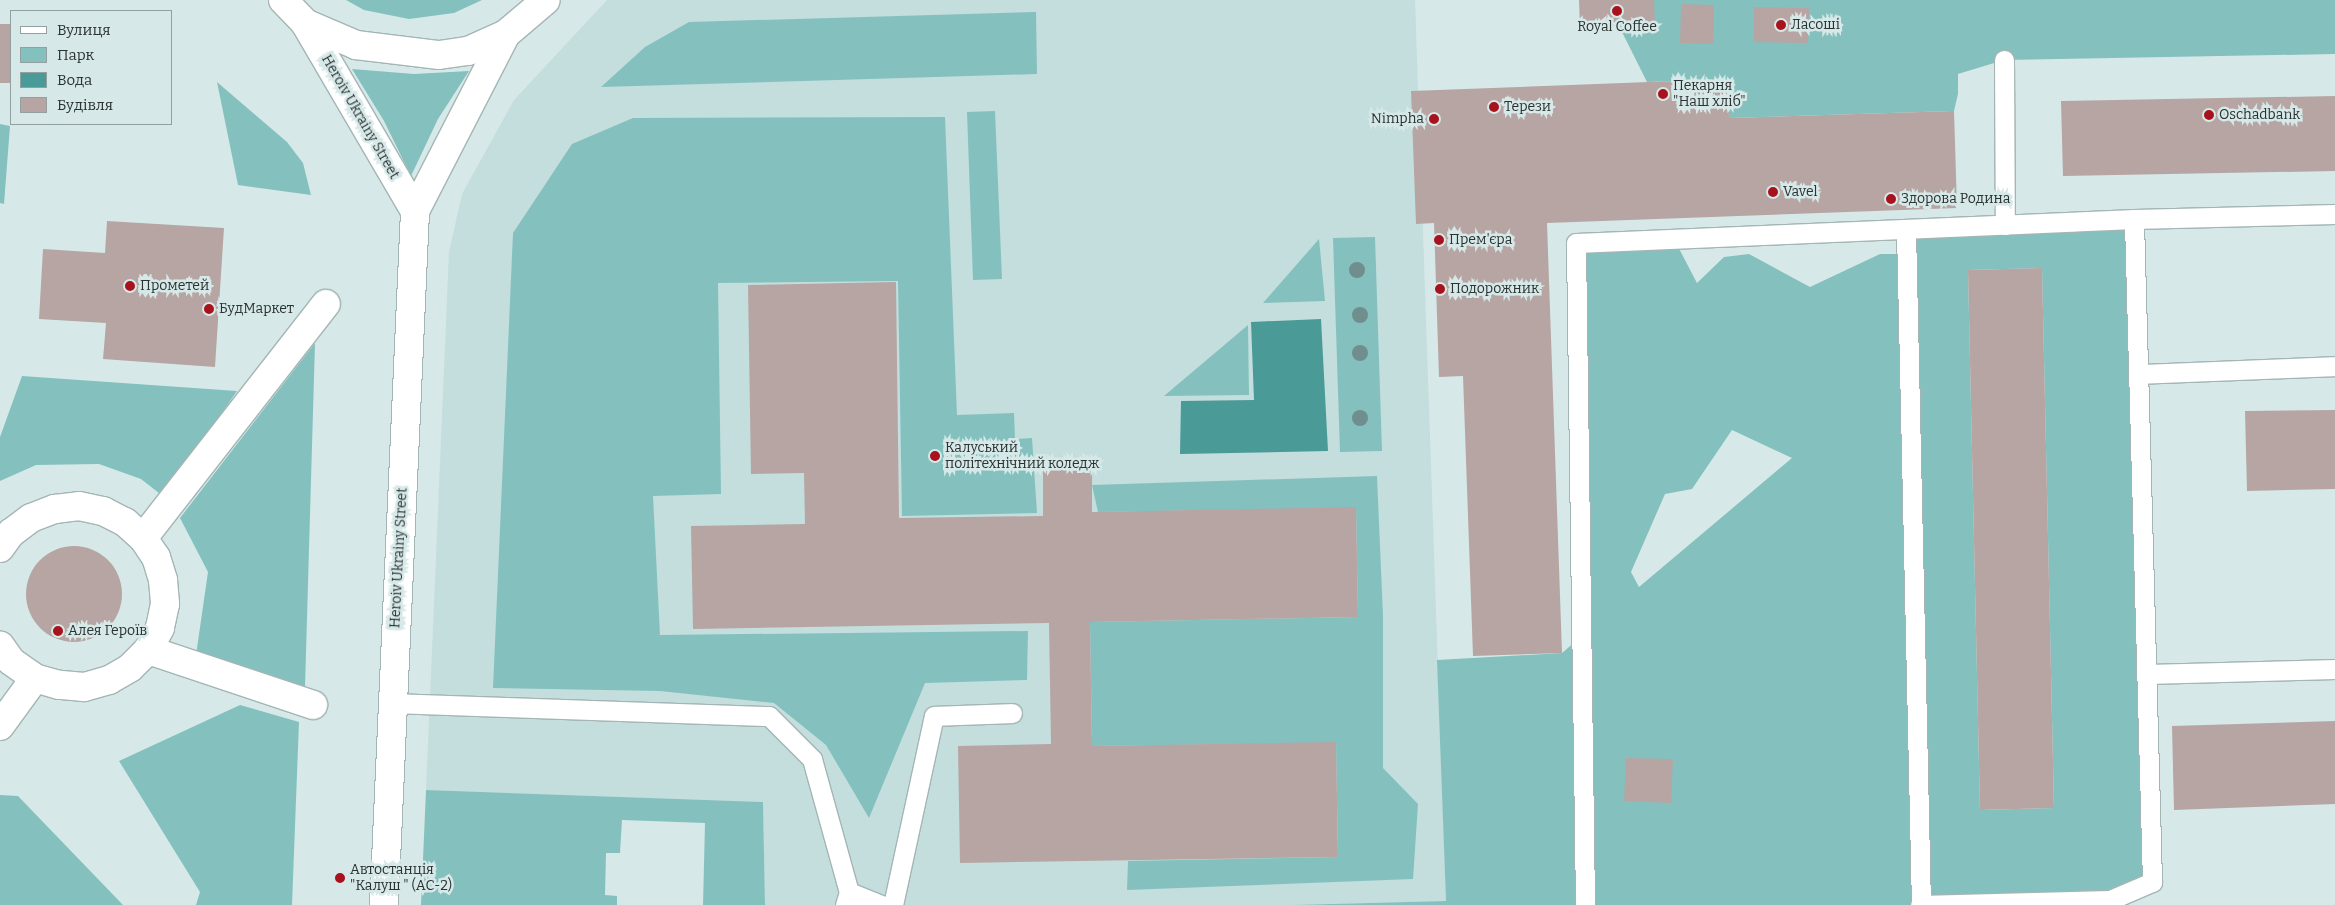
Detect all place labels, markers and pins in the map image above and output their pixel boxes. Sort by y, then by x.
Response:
marker: Royal Coffee [1611,5,1623,17]
place label: Ласоші [1791,17,1840,33]
place label: Royal Coffee [1577,19,1657,35]
marker: Ласоші [1775,19,1787,31]
place label: Пекарня "Наш хліб" [1673,78,1746,110]
marker: Пекарня "Наш хліб" [1657,88,1669,100]
place label: Терези [1504,99,1551,115]
marker: Терези [1488,101,1500,113]
place label: Oschadbank [2219,107,2300,123]
marker: Oschadbank [2203,109,2215,121]
place label: Nimpha [1371,111,1424,127]
marker: Nimpha [1428,113,1440,125]
place label: Vavel [1783,184,1818,200]
marker: Vavel [1767,186,1779,198]
place label: Здорова Родина [1901,191,2010,207]
marker: Здорова Родина [1885,193,1897,205]
place label: Прем'єра [1449,232,1512,248]
marker: Прем'єра [1433,234,1445,246]
place label: Прометей [140,278,209,294]
marker: Прометей [124,280,136,292]
place label: Подорожник [1450,281,1539,297]
marker: Подорожник [1434,283,1446,295]
place label: БудМаркет [219,301,294,317]
marker: БудМаркет [203,303,215,315]
place label: Калуський політехнічний коледж [945,440,1100,472]
marker: Калуський політехнічний коледж [929,450,941,462]
place label: Алея Героїв [68,623,147,639]
marker: Алея Героїв [52,625,64,637]
place label: Автостанція "Калуш " (АС-2) [350,862,452,894]
marker: Автостанція "Калуш " (АС-2) [334,872,346,884]

